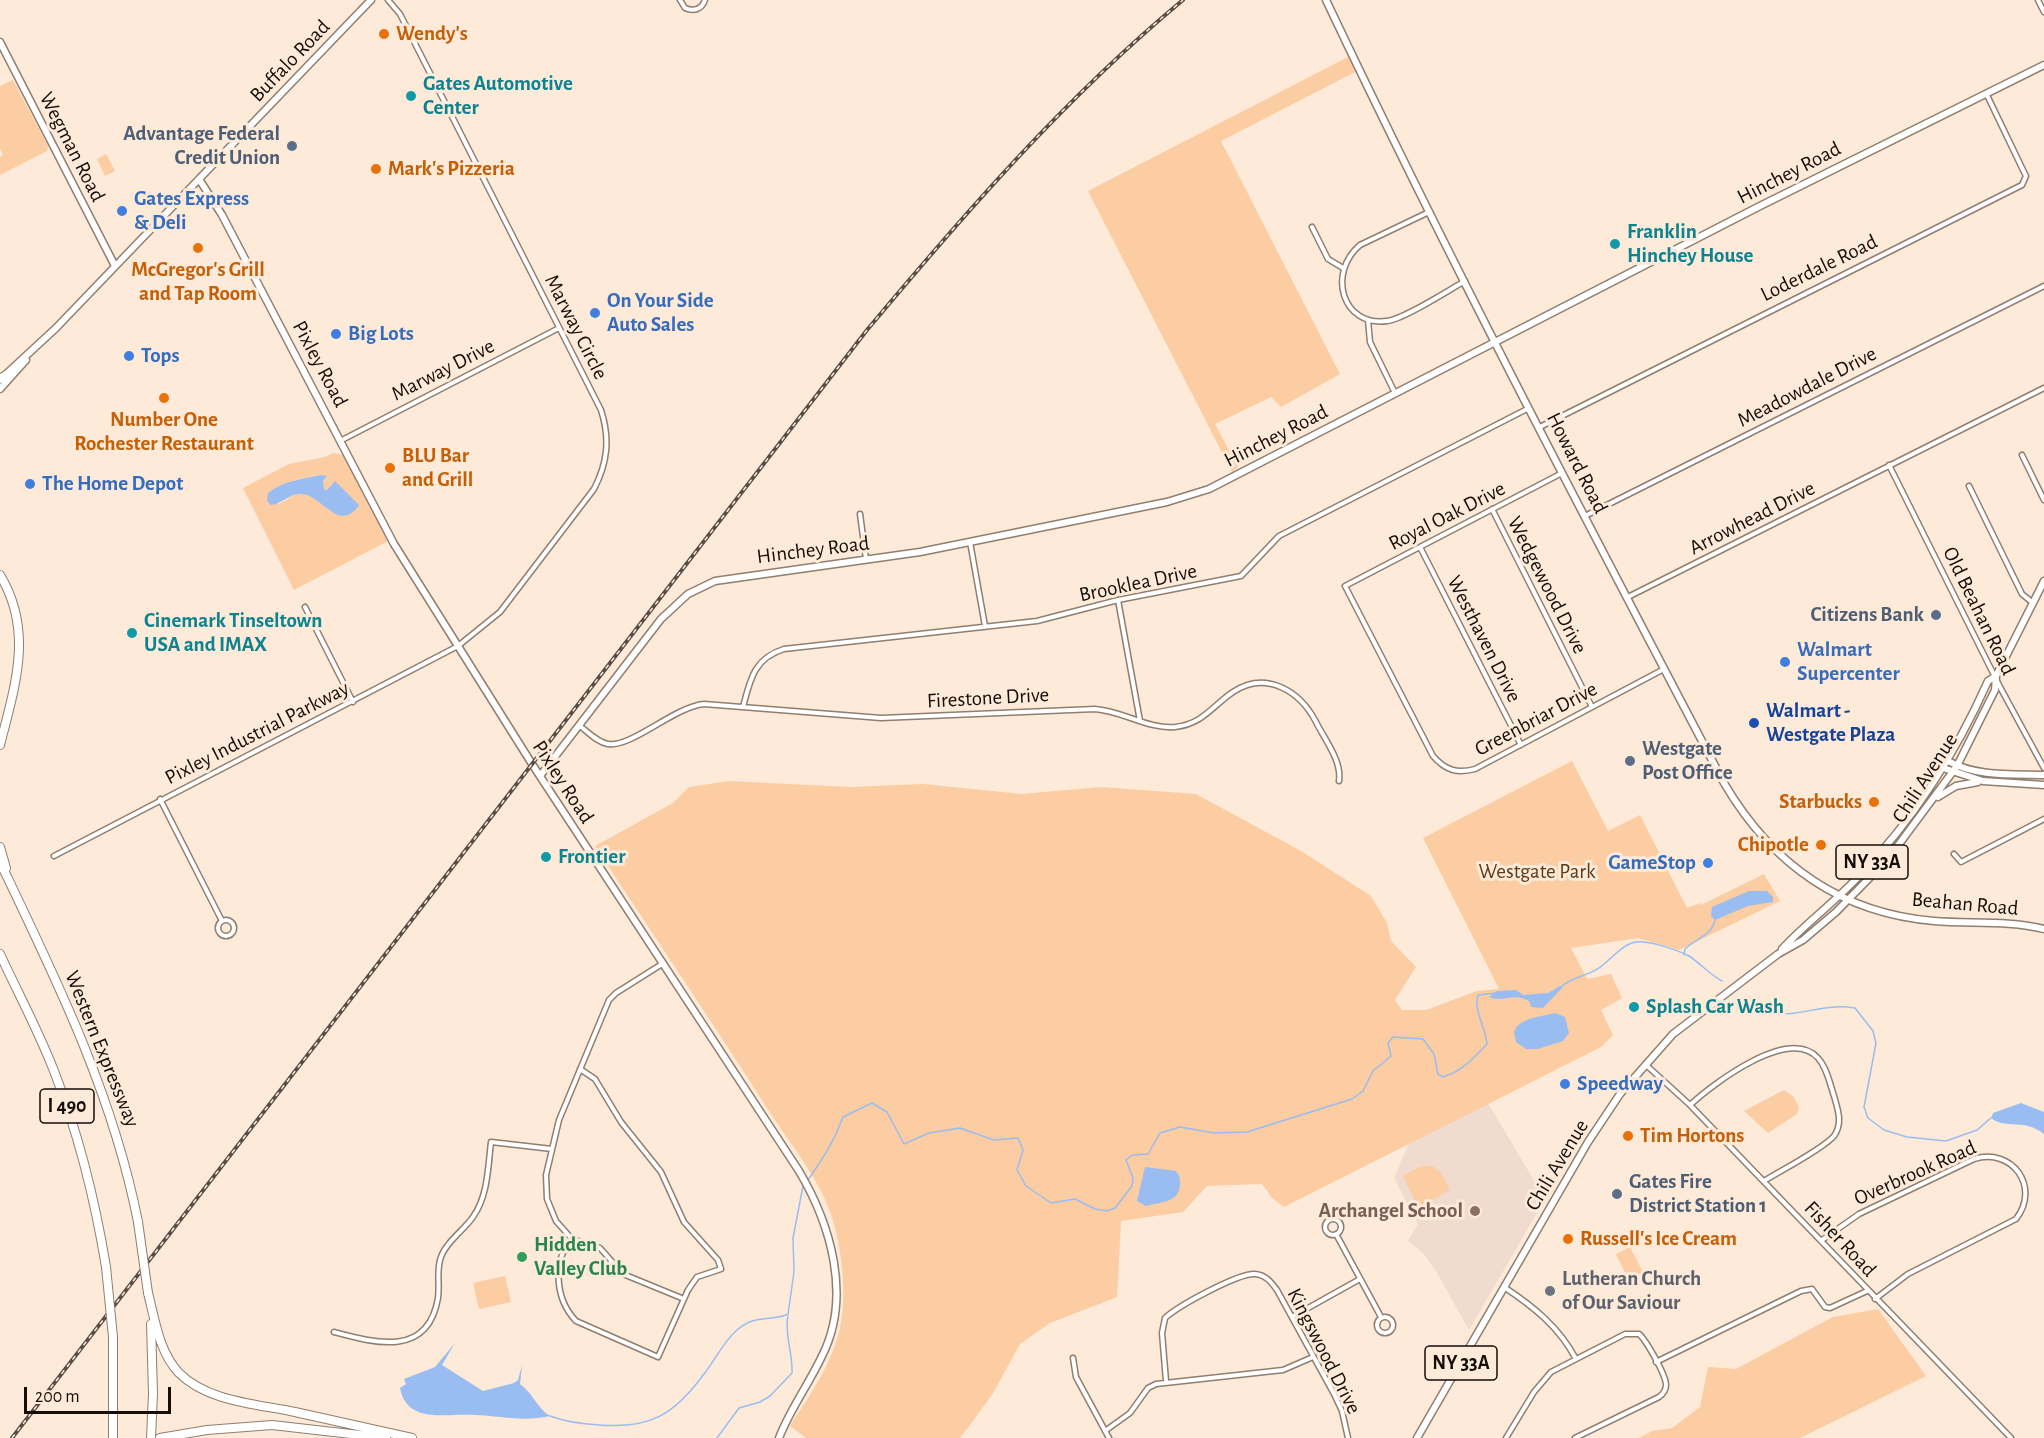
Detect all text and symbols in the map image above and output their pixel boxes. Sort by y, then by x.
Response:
street label: Buffalo Road [245,15,335,107]
place label: Wendy's [396,21,468,47]
marker: Wendy's [377,27,391,41]
place label: Gates Automotive Center [423,71,573,121]
street label: Wegman Road [34,88,110,206]
marker: Gates Automotive Center [404,89,418,103]
place label: Advantage Federal Credit Union [123,121,280,171]
street label: Hinchey Road [1733,136,1845,210]
marker: Advantage Federal Credit Union [285,139,299,153]
place label: Mark's Pizzeria [388,156,515,182]
marker: Mark's Pizzeria [369,162,383,176]
place label: Gates Express & Deli [134,186,249,236]
marker: Gates Express & Deli [115,204,129,218]
place label: Franklin Hinchey House [1627,219,1753,269]
street label: Loderdale Road [1757,229,1881,307]
marker: Franklin Hinchey House [1608,237,1622,251]
marker: McGregor's Grill and Tap Room [191,241,205,255]
place label: McGregor's Grill and Tap Room [131,257,265,307]
street label: Marway Circle [539,270,613,384]
place label: On Your Side Auto Sales [607,288,714,338]
marker: On Your Side Auto Sales [588,306,602,320]
street label: Pixley Road [287,316,353,412]
place label: Big Lots [348,321,414,347]
marker: Big Lots [329,327,343,341]
street label: Marway Drive [387,333,499,407]
street label: Meadowdale Drive [1733,341,1881,433]
place label: Tops [141,343,180,369]
marker: Tops [122,349,136,363]
marker: Number One Rochester Restaurant [157,391,171,405]
street label: Hinchey Road [1220,399,1332,473]
place label: Number One Rochester Restaurant [74,407,254,457]
street label: Howard Road [1541,408,1613,518]
place label: BLU Bar and Grill [402,443,473,493]
marker: BLU Bar and Grill [383,461,397,475]
place label: The Home Depot [42,471,183,497]
street label: Arrowhead Drive [1685,475,1819,561]
street label: Royal Oak Drive [1384,476,1510,556]
marker: The Home Depot [23,477,37,491]
street label: Wedgewood Drive [1502,512,1592,658]
street label: Hinchey Road [755,531,871,569]
street label: Old Beahan Road [1937,543,2021,679]
street label: Brooklea Drive [1077,558,1199,608]
street label: Westhaven Drive [1441,572,1527,706]
place label: Citizens Bank [1810,602,1924,628]
place label: Cinemark Tinseltown USA and IMAX [144,608,322,658]
marker: Citizens Bank [1929,608,1943,622]
marker: Cinemark Tinseltown USA and IMAX [125,626,139,640]
place label: Walmart Supercenter [1797,637,1900,687]
marker: Walmart Supercenter [1778,655,1792,669]
street label: Pixley Industrial Parkway [161,676,353,790]
street label: Greenbriar Drive [1470,676,1602,762]
street label: Firestone Drive [926,682,1050,714]
place label: Walmart - Westgate Plaza [1766,698,1895,748]
marker: Walmart - Westgate Plaza [1747,716,1761,730]
street label: Chili Avenue [1887,728,1963,828]
street label: Pixley Road [527,736,599,828]
place label: Westgate Post Office [1642,736,1733,786]
marker: Westgate Post Office [1623,754,1637,768]
place label: Starbucks [1779,789,1862,815]
marker: Starbucks [1867,795,1881,809]
place label: Chipotle [1738,832,1809,858]
marker: Chipotle [1814,838,1828,852]
place label: Frontier [558,844,626,870]
road number: NY 33A [1836,845,1908,879]
marker: Frontier [539,850,553,864]
place label: GameStop [1608,850,1696,876]
marker: GameStop [1701,856,1715,870]
park label: Westgate Park [1478,859,1596,885]
street label: Beahan Road [1911,887,2019,921]
street label: Western Expressway [59,967,145,1131]
place label: Splash Car Wash [1646,994,1784,1020]
marker: Splash Car Wash [1627,1000,1641,1014]
place label: Speedway [1577,1071,1663,1097]
marker: Speedway [1558,1077,1572,1091]
road number: I 490 [40,1089,94,1123]
street label: Chili Avenue [1520,1115,1594,1215]
place label: Tim Hortons [1640,1123,1744,1149]
marker: Tim Hortons [1621,1129,1635,1143]
street label: Overbrook Road [1850,1135,1980,1211]
place label: Gates Fire District Station 1 [1629,1169,1767,1219]
marker: Gates Fire District Station 1 [1610,1187,1624,1201]
street label: Fisher Road [1799,1196,1881,1282]
place label: Archangel School [1318,1198,1463,1224]
marker: Archangel School [1468,1204,1482,1218]
place label: Russell's Ice Cream [1580,1226,1737,1252]
place label: Hidden Valley Club [534,1232,627,1282]
marker: Russell's Ice Cream [1561,1232,1575,1246]
marker: Hidden Valley Club [515,1250,529,1264]
place label: Lutheran Church of Our Saviour [1562,1266,1701,1316]
street label: Kingswood Drive [1281,1284,1367,1418]
marker: Lutheran Church of Our Saviour [1543,1284,1557,1298]
road number: NY 33A [1425,1346,1497,1380]
scale bar [27,1375,174,1413]
text: 200 m [35,1388,80,1406]

